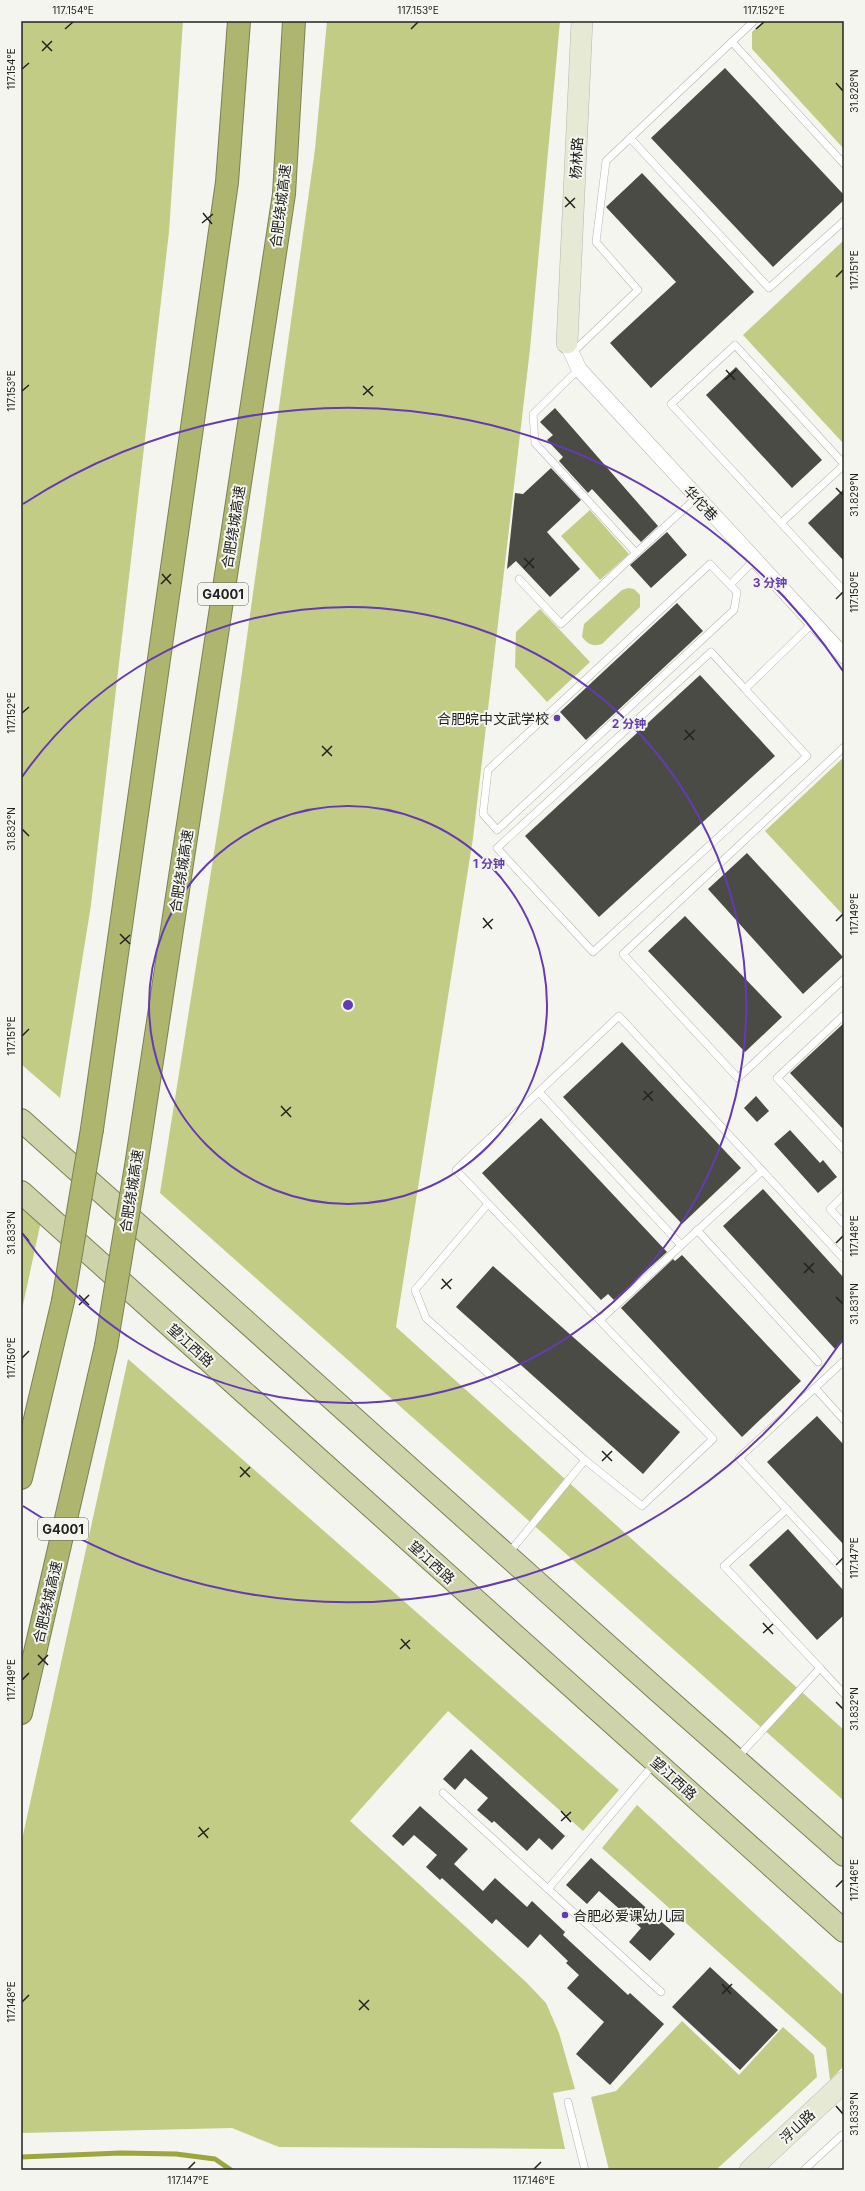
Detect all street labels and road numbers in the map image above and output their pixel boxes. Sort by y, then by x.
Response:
street label: 杨林路 [566,137,586,179]
street label: 合肥绕城高速 [266,163,294,249]
street label: 华佗巷 [680,482,722,524]
street label: 合肥绕城高速 [218,484,248,570]
road number: G4001 [198,583,248,605]
street label: 合肥绕城高速 [166,828,196,914]
street label: 合肥绕城高速 [116,1148,146,1234]
street label: 望江西路 [165,1320,217,1370]
road number: G4001 [38,1518,88,1540]
street label: 望江西路 [406,1537,458,1587]
street label: 合肥绕城高速 [29,1559,65,1645]
street label: 望江西路 [648,1753,700,1803]
street label: 浮山路 [776,2105,818,2147]

